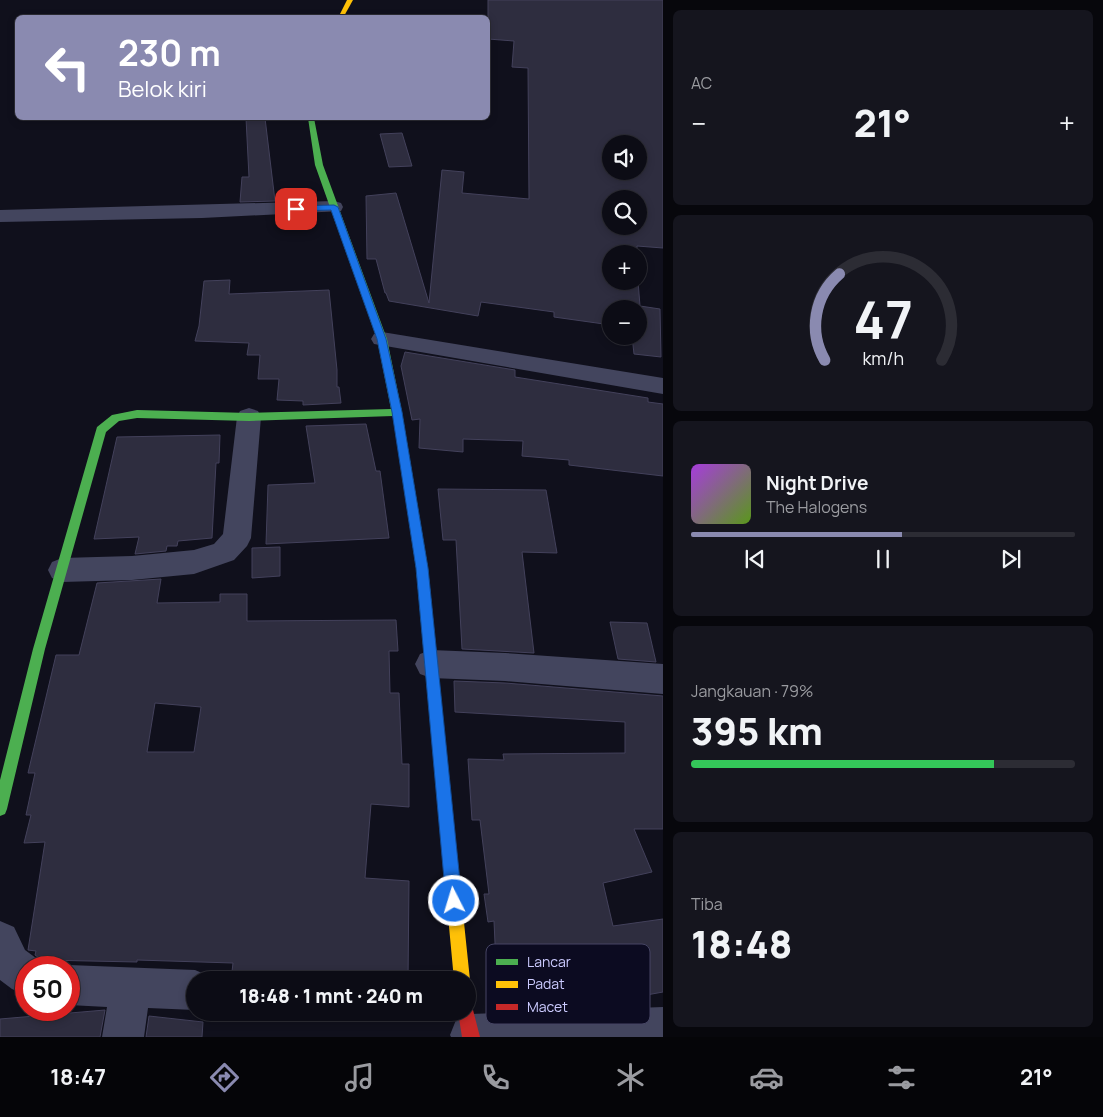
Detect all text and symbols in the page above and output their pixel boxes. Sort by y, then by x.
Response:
text: 230 m [118,29,221,77]
icon: left [35,35,100,100]
text: AC [691,72,712,94]
text: Belok kiri [118,74,207,104]
text: 21° [854,96,911,148]
text: − [691,104,706,142]
text: + [1059,104,1075,142]
map controls [602,135,647,345]
button: sound [602,135,647,180]
pin [275,188,317,230]
button: search [602,190,647,235]
icon: arrive [282,195,310,223]
button: + [602,245,647,290]
text: 47 [853,284,913,355]
button: − [602,300,647,345]
text: km/h [862,346,904,370]
text: Night Drive [766,470,868,496]
text: The Halogens [766,496,867,518]
icon: previous [741,545,769,573]
icon: pause [869,545,897,573]
icon: next [997,545,1025,573]
text: Jangkauan · 79% [691,680,813,702]
text: 395 km [691,704,823,756]
position arrow [427,874,479,926]
text: Tiba [691,893,723,915]
text: 18:48 [691,917,793,969]
legend [486,944,650,1024]
text: Lancar [527,952,571,971]
speed limit sign: 50 [15,956,80,1021]
text: Padat [527,974,565,993]
text: 18:48 · 1 mnt · 240 m [239,983,423,1009]
text: Macet [527,997,568,1016]
icon: directions [207,1060,242,1095]
icon: music [342,1060,377,1095]
icon: phone [478,1060,513,1095]
icon: climate [613,1060,648,1095]
icon: car [749,1060,784,1095]
icon: filters [884,1060,919,1095]
text: 18:47 [50,1062,106,1092]
text: 21° [1020,1062,1053,1092]

